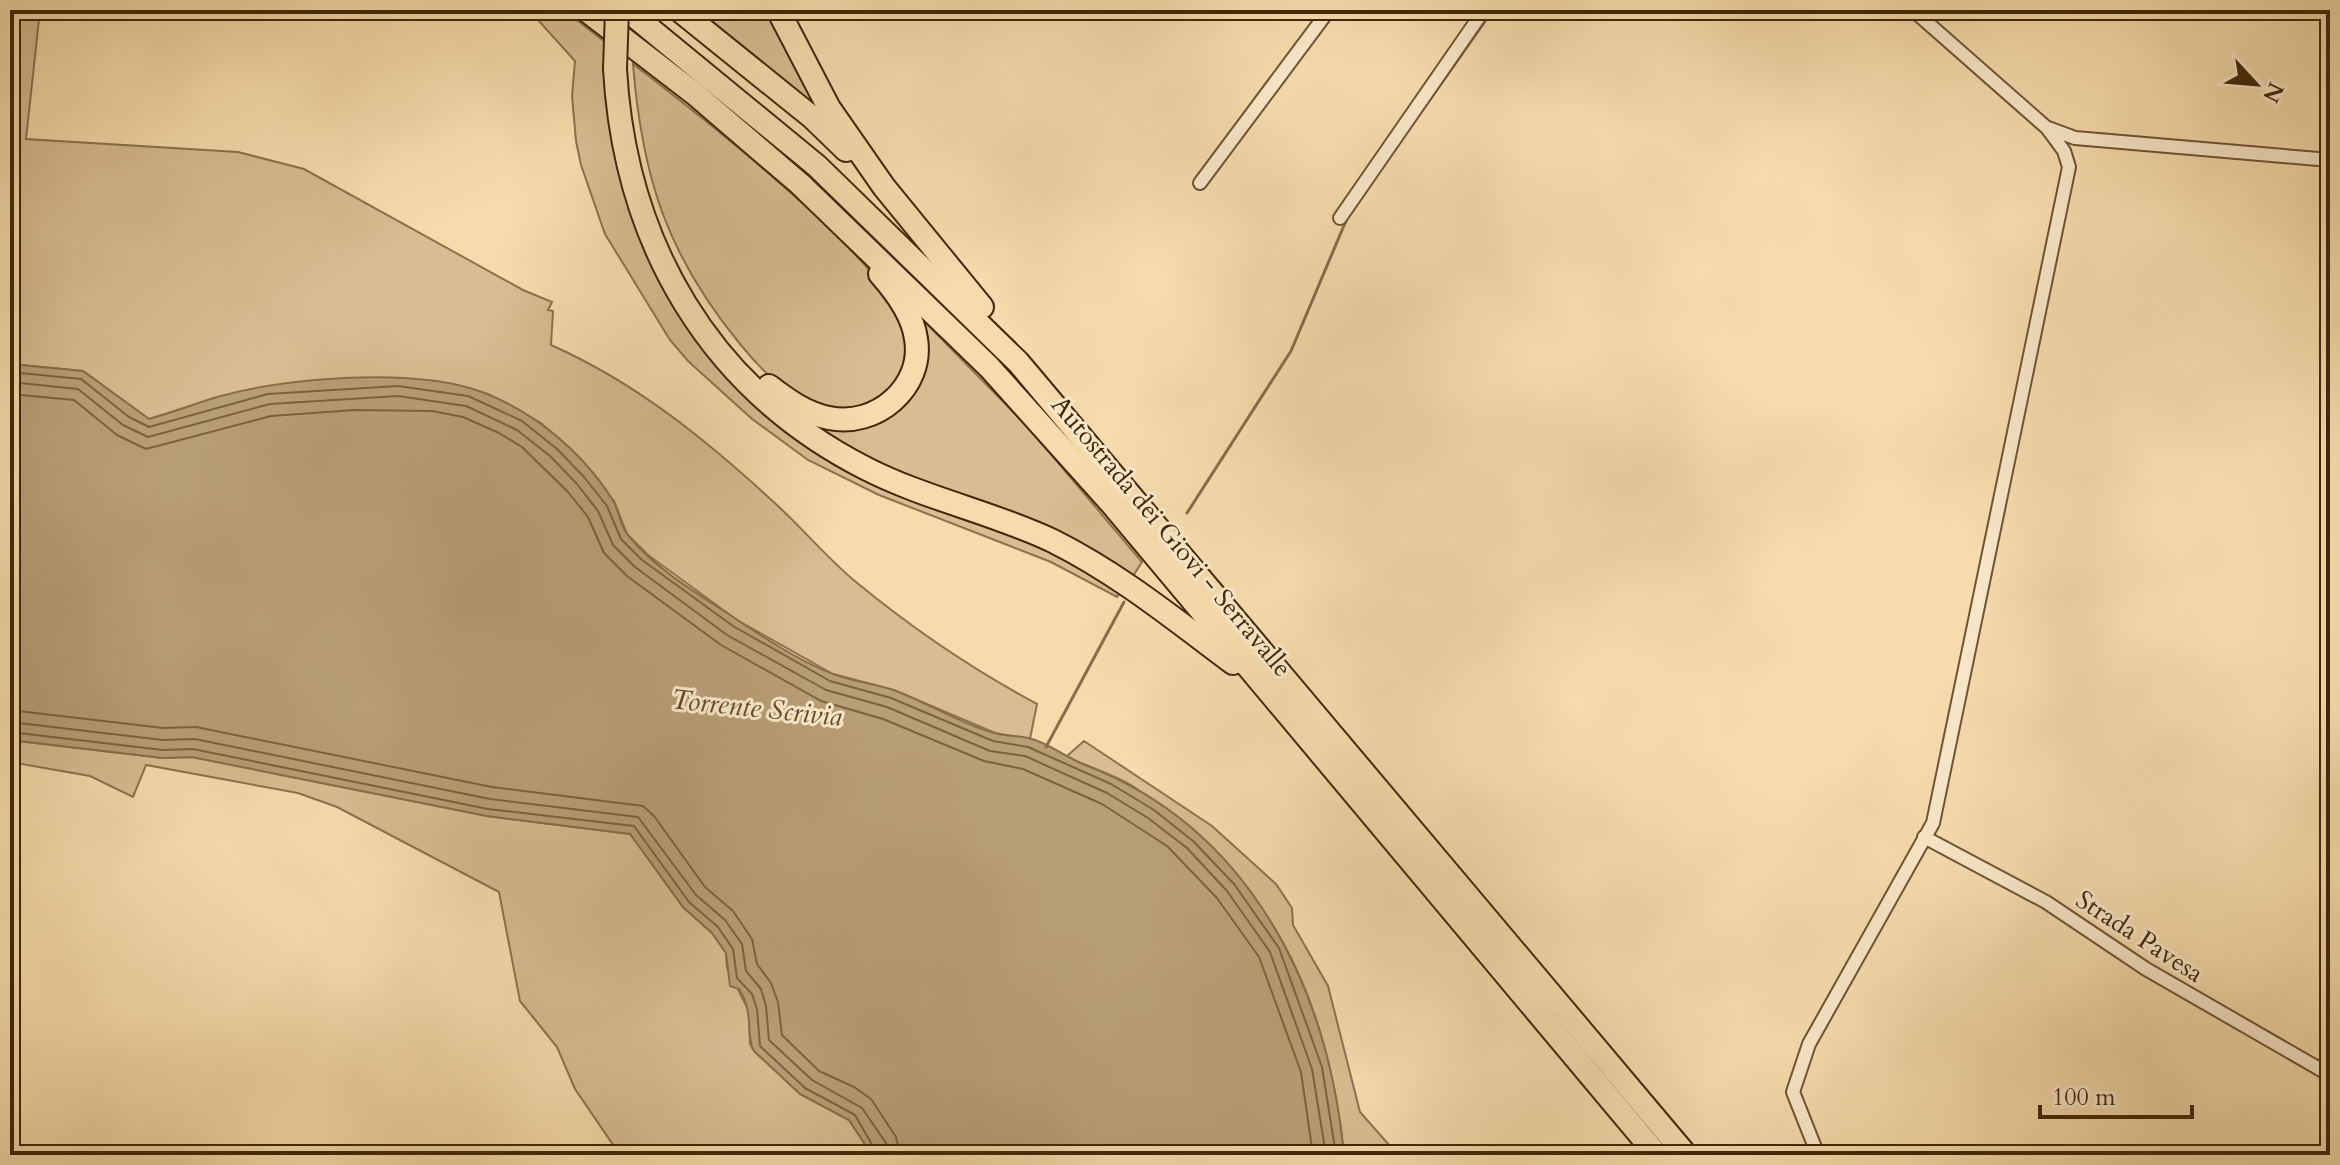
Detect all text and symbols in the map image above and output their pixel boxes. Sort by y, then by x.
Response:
north arrow [2216,44,2296,124]
text: N [2255,77,2291,107]
street label: Autostrada dei Giovi - Serravalle [1043,388,1300,684]
water label: Torrente Scrivia [670,680,844,736]
street label: Strada Pavesa [2069,882,2210,991]
scale bar [2040,1069,2192,1119]
text: 100 m [2052,1081,2116,1114]

